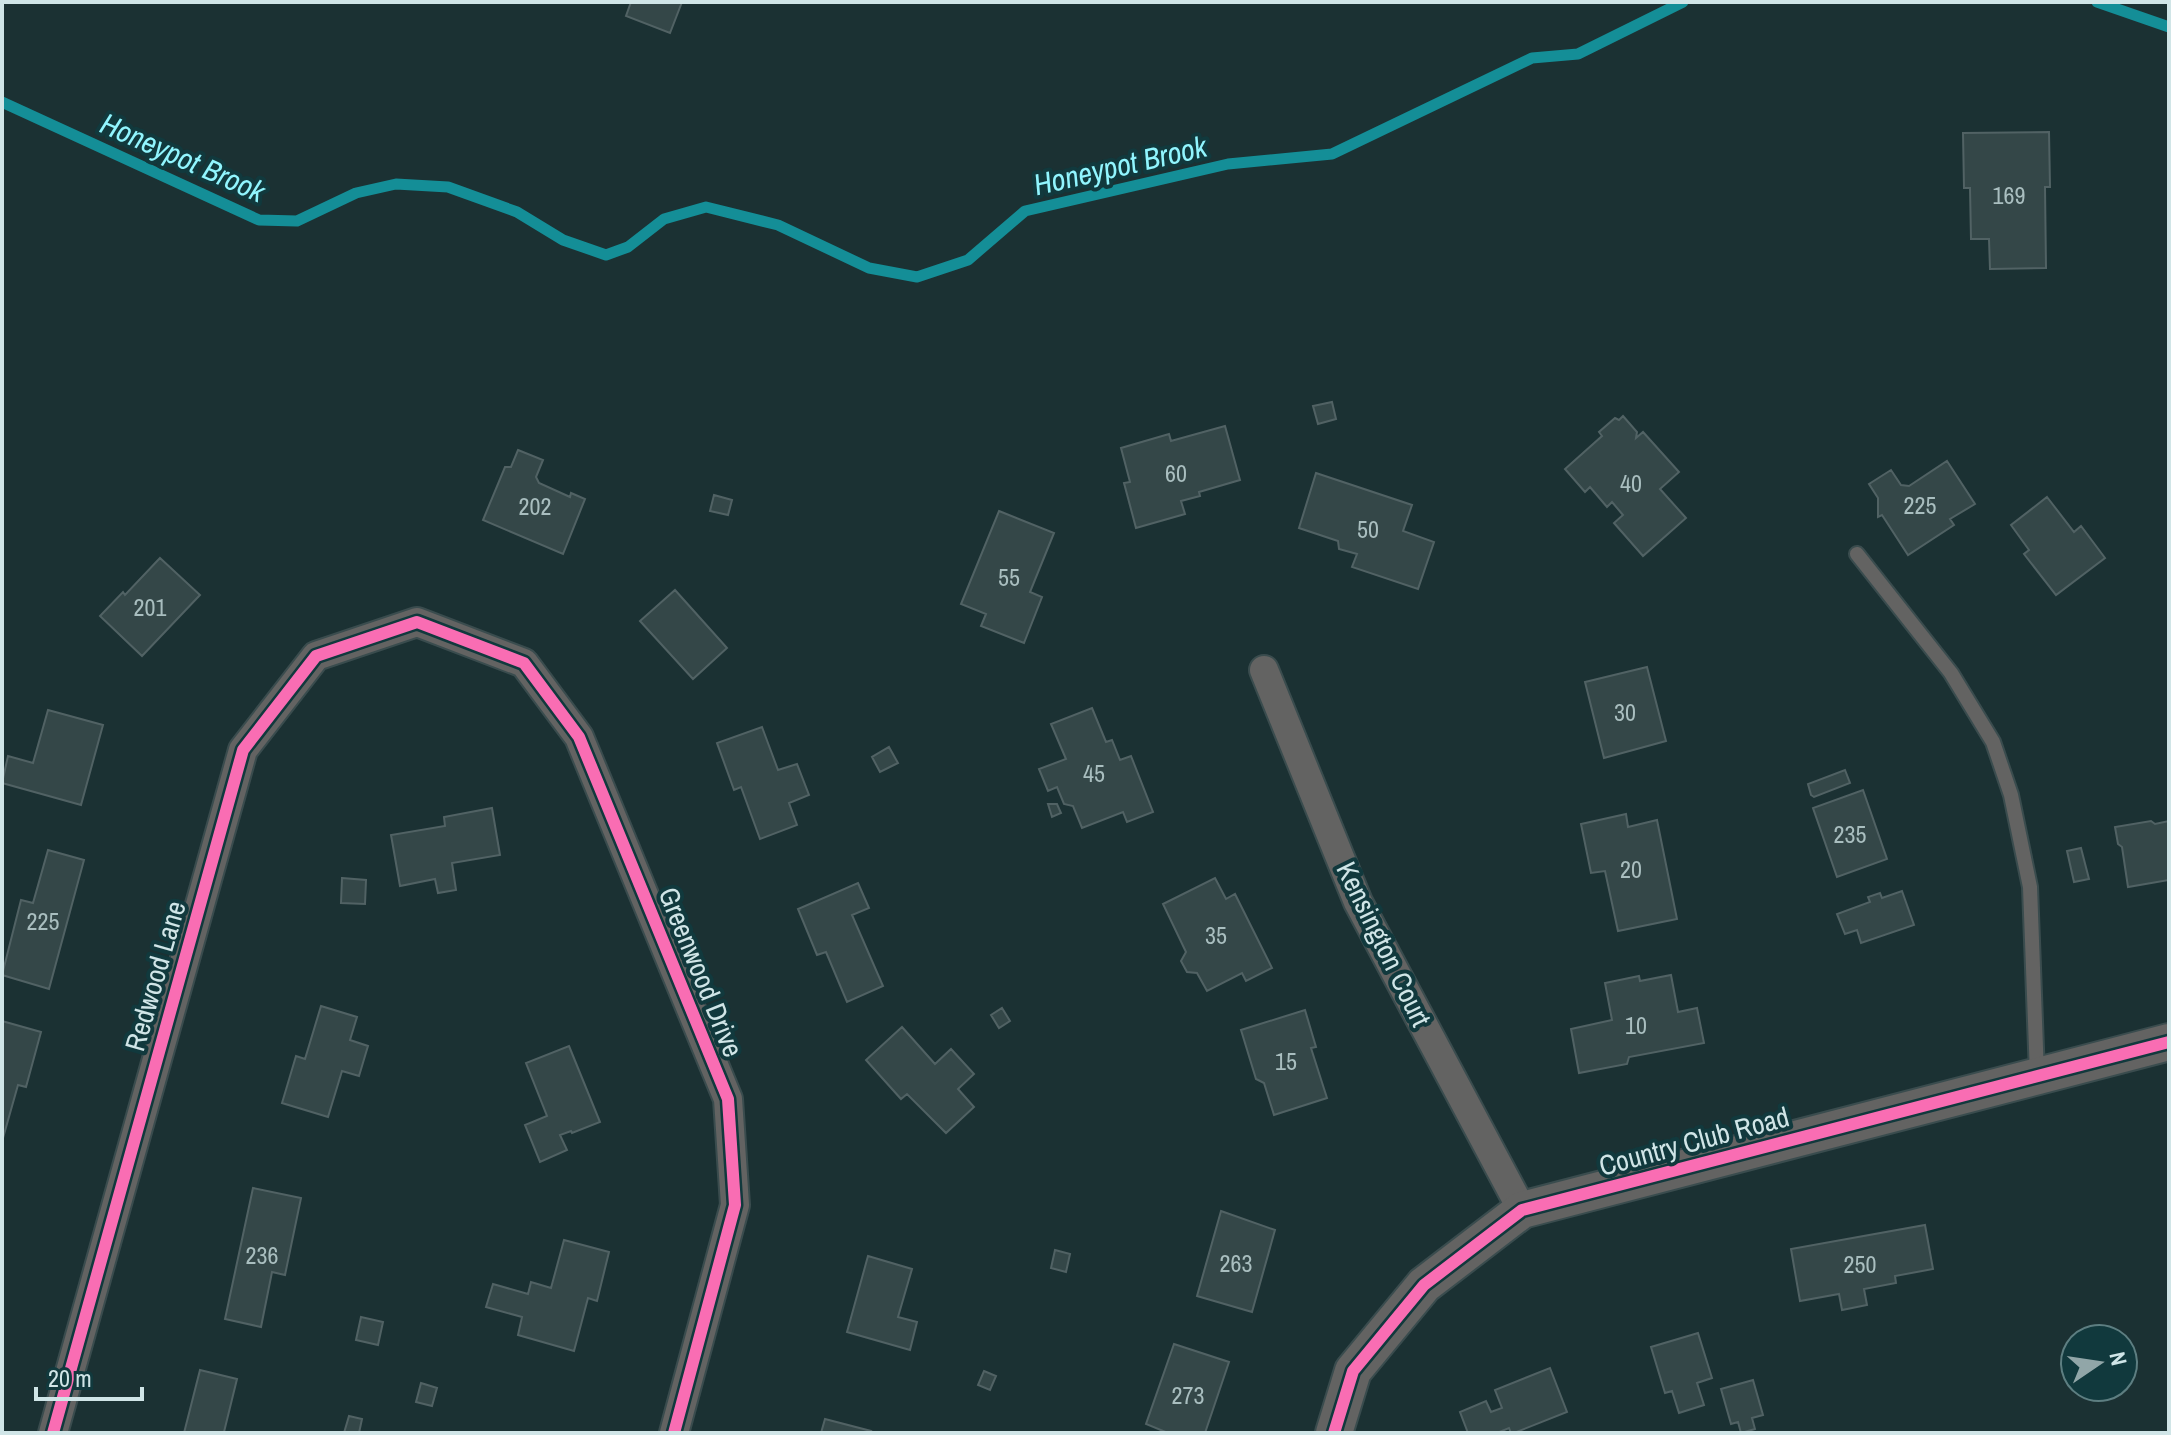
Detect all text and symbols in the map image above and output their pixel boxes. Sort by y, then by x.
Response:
water label: Honeypot Brook [94,103,273,212]
water label: Honeypot Brook [1030,125,1212,204]
house number: 169 [1993,179,2025,211]
house number: 60 [1165,457,1187,489]
house number: 40 [1620,467,1642,499]
house number: 225 [1904,489,1936,521]
house number: 202 [519,490,551,522]
house number: 50 [1357,513,1379,545]
house number: 55 [998,561,1020,593]
house number: 201 [134,591,166,623]
house number: 30 [1614,696,1636,728]
house number: 45 [1083,757,1105,789]
house number: 235 [1834,818,1866,850]
house number: 20 [1620,853,1642,885]
street label: Kensington Court [1328,855,1440,1033]
street label: Greenwood Drive [650,881,752,1063]
street label: Redwood Lane [115,897,195,1055]
house number: 225 [27,905,59,937]
house number: 35 [1205,919,1227,951]
house number: 10 [1625,1009,1647,1041]
house number: 15 [1275,1045,1297,1077]
street label: Country Club Road [1595,1097,1793,1185]
house number: 236 [246,1239,278,1271]
house number: 263 [1220,1247,1252,1279]
house number: 250 [1844,1248,1876,1280]
north arrow [2059,1323,2139,1403]
text: N [2102,1349,2135,1368]
scale bar [36,1351,142,1401]
text: 20 m [48,1362,92,1394]
house number: 273 [1172,1379,1204,1411]

